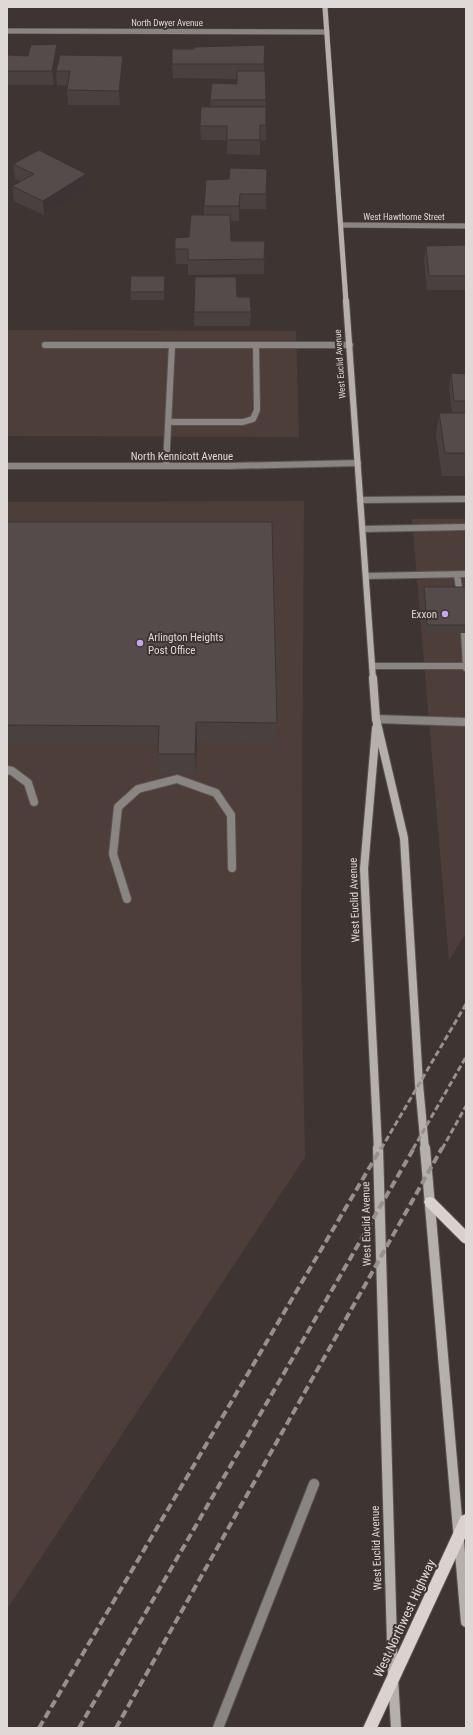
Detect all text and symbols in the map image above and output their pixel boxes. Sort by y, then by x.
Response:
street label: North Dwyer Avenue [131,18,203,28]
street label: West Hawthorne Street [363,212,445,222]
street label: West Euclid Avenue [333,329,347,399]
street label: North Kennicott Avenue [131,450,233,463]
place label: Exxon [411,608,437,621]
marker: Exxon [440,609,450,619]
place label: Arlington Heights Post Office [148,631,224,657]
marker: Arlington Heights Post Office [135,638,145,648]
street label: West Euclid Avenue [347,857,362,943]
street label: West Euclid Avenue [359,1182,374,1266]
street label: West Euclid Avenue [369,1505,384,1591]
street label: West Northwest Highway [370,1556,439,1680]

